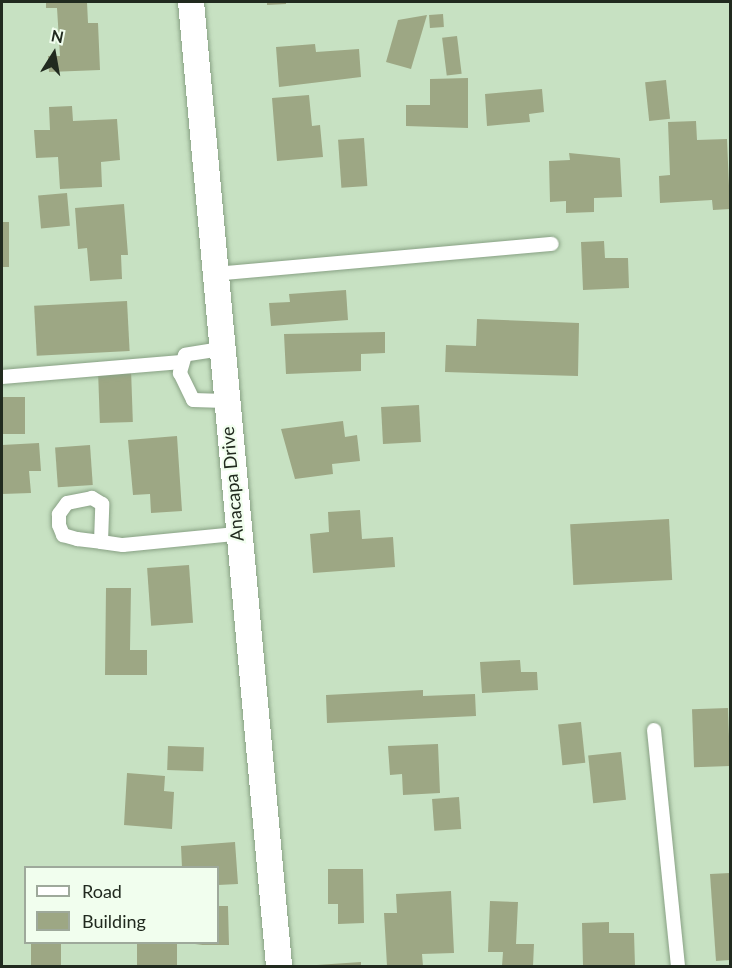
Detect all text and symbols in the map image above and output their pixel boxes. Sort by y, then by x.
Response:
north arrow [24,24,84,84]
text: N [50,25,65,46]
street label: Anacapa Drive [216,426,248,542]
legend [24,866,219,944]
text: Road [82,880,122,902]
text: Building [82,910,146,932]

